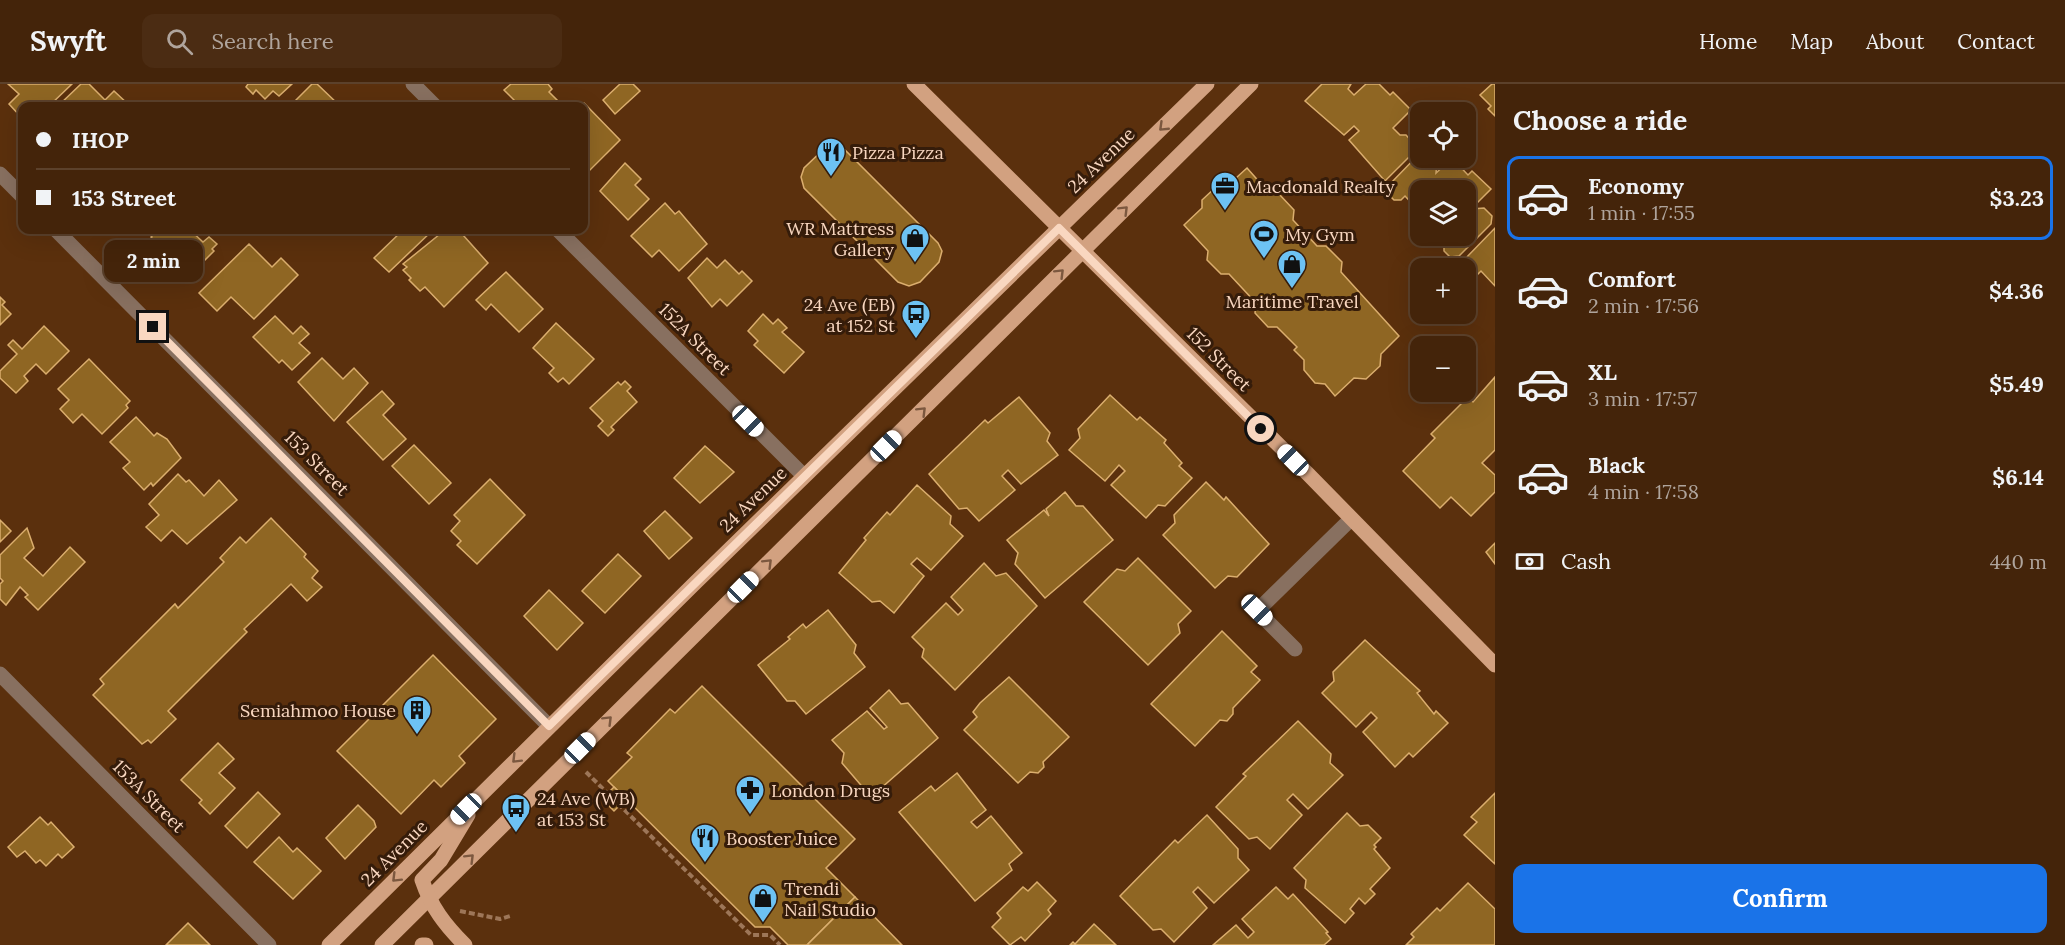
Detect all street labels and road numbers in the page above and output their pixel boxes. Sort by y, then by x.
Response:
street label: 24 Avenue [1062,122,1140,198]
street label: 152A Street [654,298,736,380]
street label: 152 Street [1182,322,1256,396]
street label: 153 Street [280,426,354,500]
street label: 24 Avenue [714,461,792,537]
street label: 153A Street [108,755,190,837]
street label: 24 Avenue [356,815,432,891]

